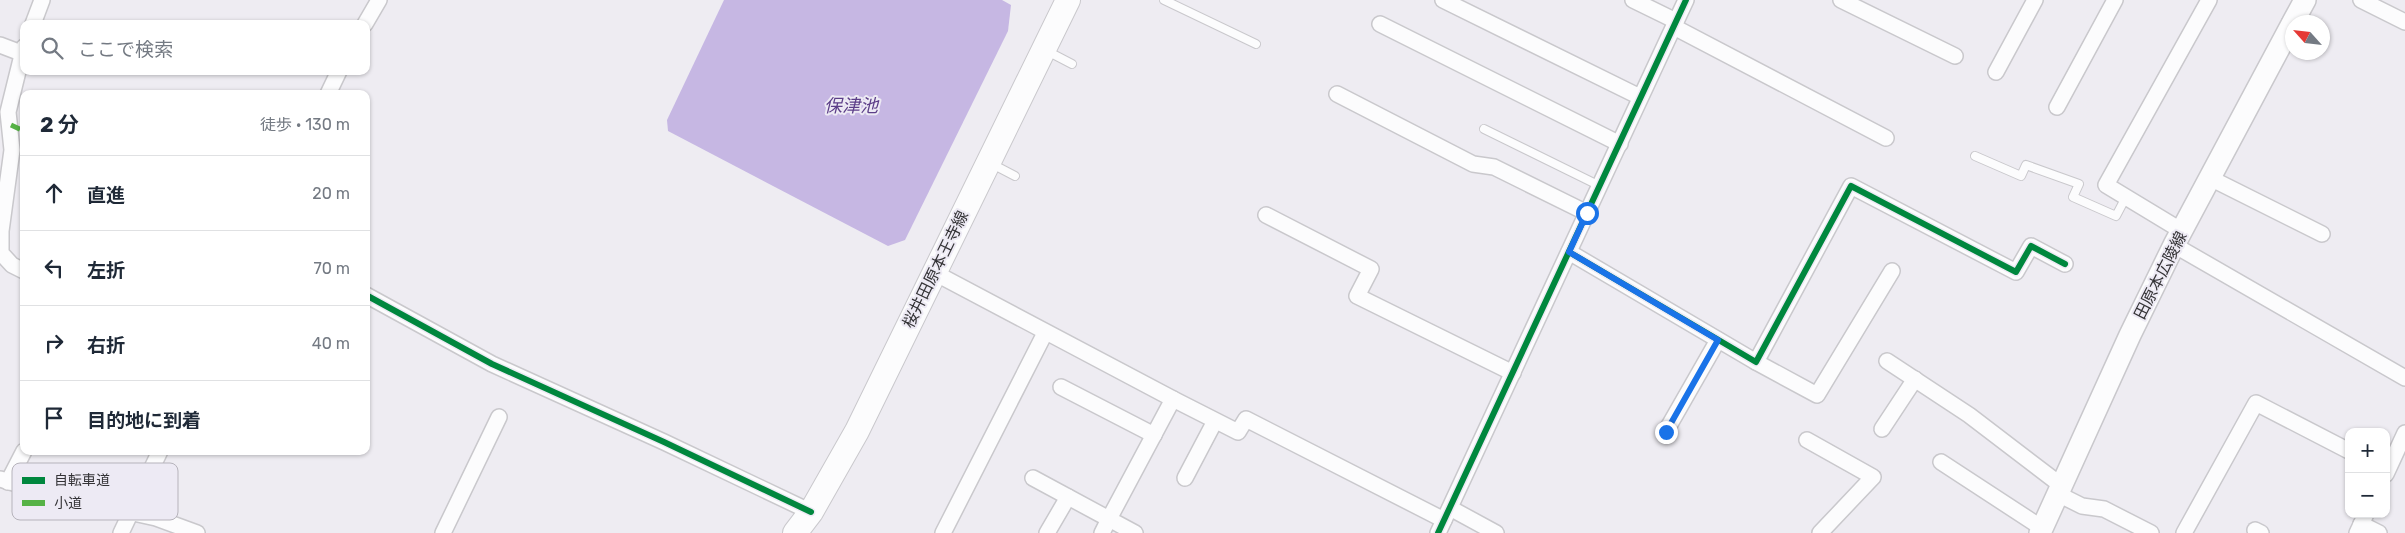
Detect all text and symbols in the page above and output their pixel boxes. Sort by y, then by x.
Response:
north arrow [2285,15,2330,60]
search box [20,20,370,75]
icon: search [38,34,66,62]
text: ここで検索 [78,38,173,61]
water label: 保津池 [824,95,880,117]
text: 2 分 [40,112,79,137]
text: 徒歩 · 130 m [260,115,350,134]
icon: ahead [40,179,68,207]
text: 直進 [87,184,125,207]
text: 20 m [312,184,350,203]
route start [1576,202,1599,225]
street label: 桜井田原本王寺線 [899,208,972,331]
street label: 田原本広陵線 [2130,228,2191,322]
icon: left [40,254,68,282]
text: 左折 [87,259,125,282]
text: 70 m [313,259,350,278]
icon: right [40,329,68,357]
text: 右折 [87,334,125,357]
text: 40 m [312,334,350,353]
icon: arrive [40,404,68,432]
text: 目的地に到着 [87,409,201,432]
route end [1655,421,1678,444]
map controls [2345,428,2390,518]
button: + [2345,428,2390,473]
legend [12,463,178,520]
text: 自転車道 [54,472,110,489]
button: − [2345,473,2390,518]
text: 小道 [54,495,82,512]

